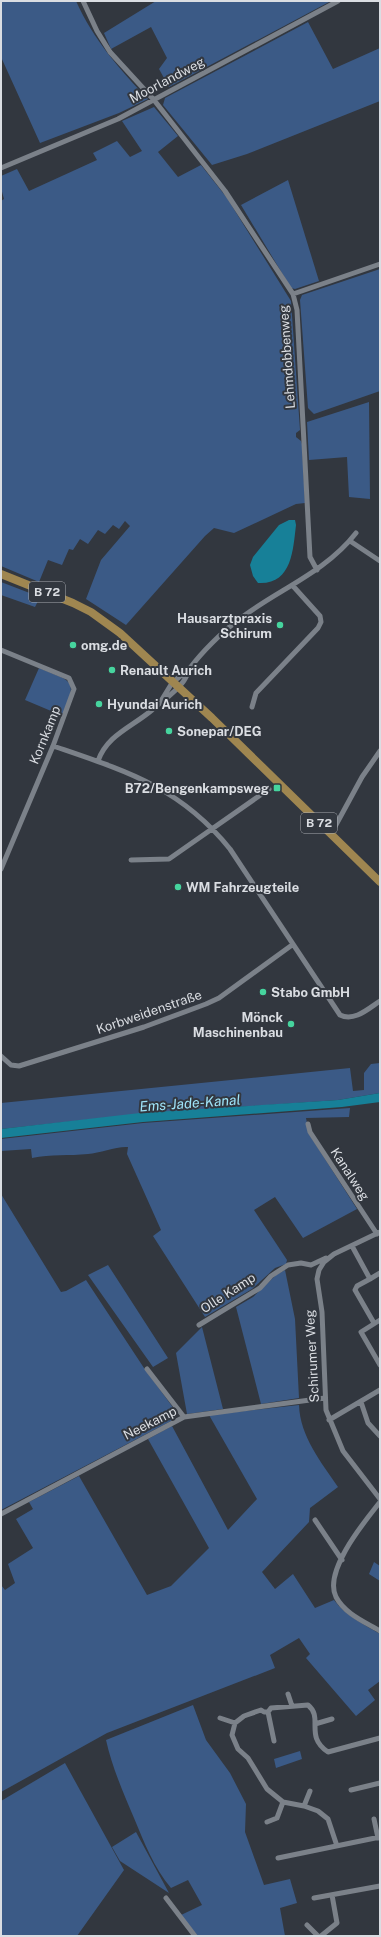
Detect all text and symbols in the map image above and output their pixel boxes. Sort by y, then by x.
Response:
street label: Moorlandweg [127,54,207,106]
street label: Lehmdobbenweg [276,305,298,409]
road number: B 72 [29,582,65,602]
place label: Hausarztpraxis Schirum [177,611,272,641]
marker: Hausarztpraxis Schirum [275,620,285,630]
place label: omg.de [81,638,127,653]
marker: omg.de [68,640,78,650]
place label: Renault Aurich [120,663,212,678]
marker: Renault Aurich [107,665,117,675]
place label: Hyundai Aurich [107,697,202,712]
marker: Hyundai Aurich [94,699,104,709]
street label: Kornkamp [26,703,64,766]
place label: Sonepar/DEG [177,724,262,739]
marker: Sonepar/DEG [164,726,174,736]
place label: B72/Bengenkampsweg [125,781,269,796]
marker: B72/Bengenkampsweg [272,783,282,793]
road number: B 72 [301,813,337,833]
place label: WM Fahrzeugteile [186,880,299,895]
marker: WM Fahrzeugteile [173,882,183,892]
place label: Stabo GmbH [271,985,350,1000]
street label: Korbweidenstraße [94,987,204,1037]
marker: Stabo GmbH [258,987,268,997]
place label: Mönck Maschinenbau [193,1010,283,1040]
marker: Mönck Maschinenbau [286,1019,296,1029]
water label: Ems-Jade-Kanal [139,1091,241,1115]
street label: Kanalweg [327,1145,373,1203]
street label: Olle Kamp [198,1270,258,1316]
street label: Schirumer Weg [302,1309,322,1403]
street label: Neekamp [121,1403,179,1443]

